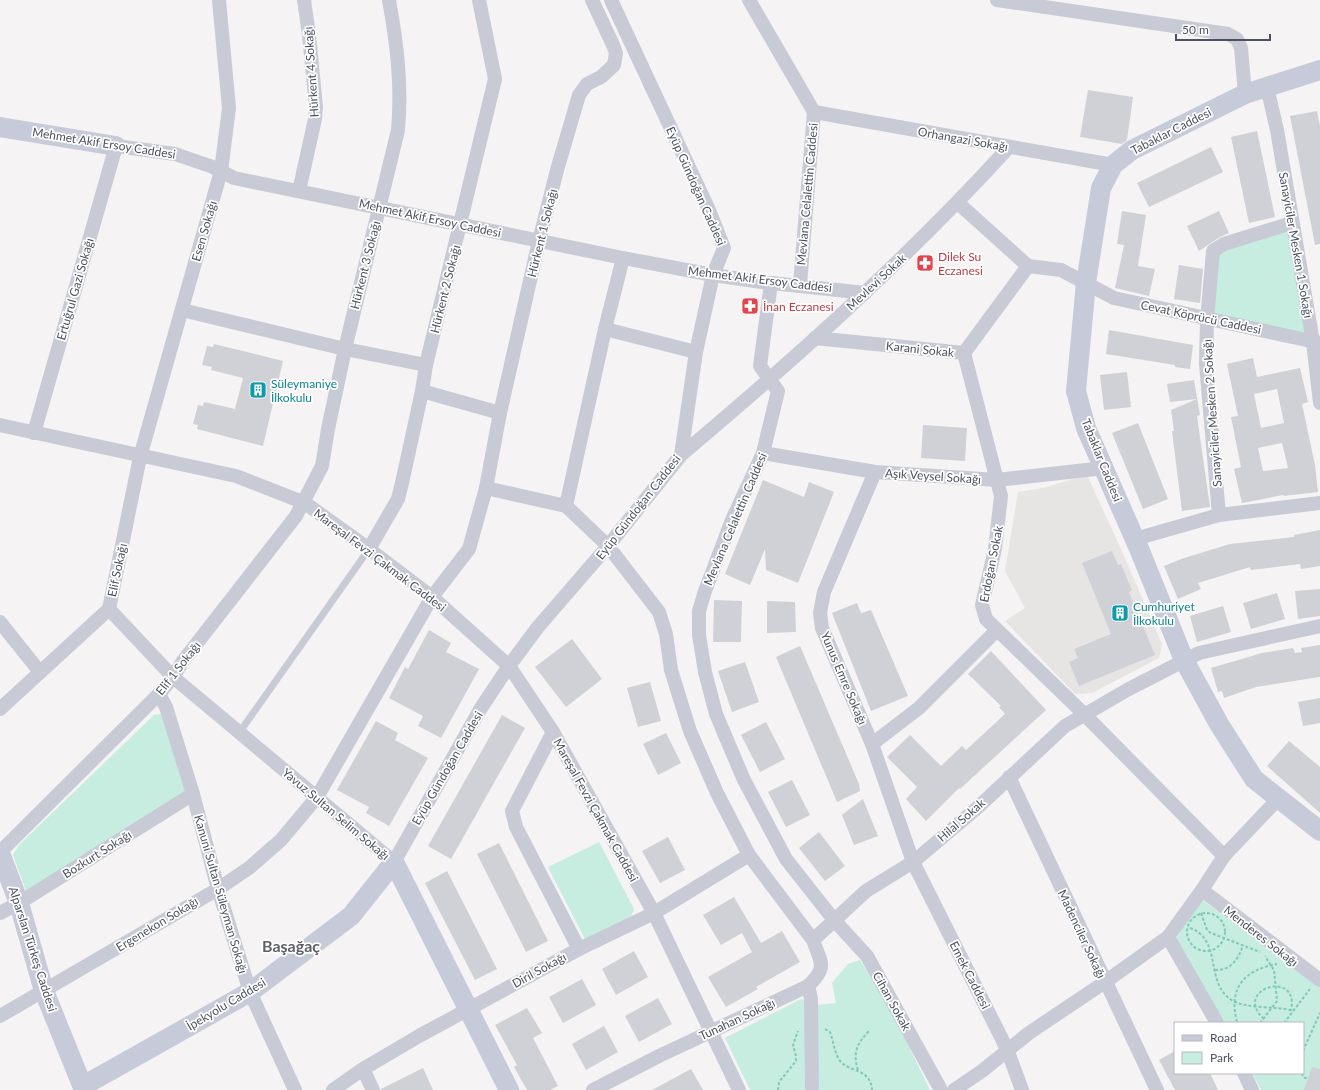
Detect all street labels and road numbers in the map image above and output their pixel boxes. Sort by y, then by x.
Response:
street label: Hürkent 4 Sokağı [300,26,322,118]
street label: Tabaklar Caddesi [1128,104,1214,158]
street label: Mevlana Celalettin Caddesi [793,122,821,266]
street label: Mehmet Akif Ersoy Caddesi [31,124,177,162]
street label: Eyüp Gündoğan Caddesi [663,124,729,248]
street label: Orhangazi Sokağı [917,124,1009,154]
street label: Sanayiciler Mesken 1 Sokağı [1276,171,1316,319]
street label: Hürkent 1 Sokağı [524,187,560,279]
street label: Mehmet Akif Ersoy Caddesi [358,196,503,240]
street label: Esen Sokağı [188,199,220,263]
street label: Hürkent 3 Sokağı [347,219,383,311]
street label: Ertuğrul Gazi Sokağı [53,236,97,342]
street label: Hürkent 2 Sokağı [427,243,463,335]
street label: Mevlevi Sokak [843,250,910,313]
street label: Mehmet Akif Ersoy Caddesi [687,263,833,295]
street label: Cevat Köprücü Caddesi [1139,297,1263,337]
street label: Karani Sokak [885,338,956,360]
street label: Sanayiciler Mesken 2 Sokağı [1199,339,1225,487]
street label: Tabaklar Caddesi [1079,416,1126,504]
street label: Mevlana Celalettin Caddesi [700,450,770,588]
street label: Eyüp Gündoğan Caddesi [592,452,684,562]
street label: Aşık Veysel Sokağı [884,465,982,487]
street label: Mareşal Fevzi Çakmak Caddesi [311,505,449,615]
street label: Erdoğan Sokak [976,523,1006,604]
street label: Elif Sokağı [104,542,130,598]
street label: Yunus Emre Sokağı [818,629,870,727]
street label: Elif 1 Sokağı [152,638,204,698]
street label: Eyüp Gündoğan Caddesi [408,708,486,827]
street label: Mareşal Fevzi Çakmak Caddesi [550,736,642,884]
street label: Yavuz Sultan Selim Sokağı [279,765,393,863]
street label: Hilal Sokak [934,795,989,845]
street label: Kanuni Sultan Süleyman Sokağı [191,813,251,975]
street label: Bozkurt Sokağı [60,827,134,881]
street label: Alparslan Türkeş Caddesi [6,885,60,1013]
street label: Madenciler Sokağı [1055,887,1109,981]
street label: Ergenekon Sokağı [113,894,201,954]
street label: Menderes Sokağı [1221,902,1301,970]
street label: Emek Caddesi [947,939,994,1011]
street label: Diril Sokağı [509,949,569,991]
street label: Cihan Sokak [870,969,915,1034]
street label: İpekyolu Caddesi [184,974,268,1034]
street label: Tunahan Sokağı [697,995,777,1043]

